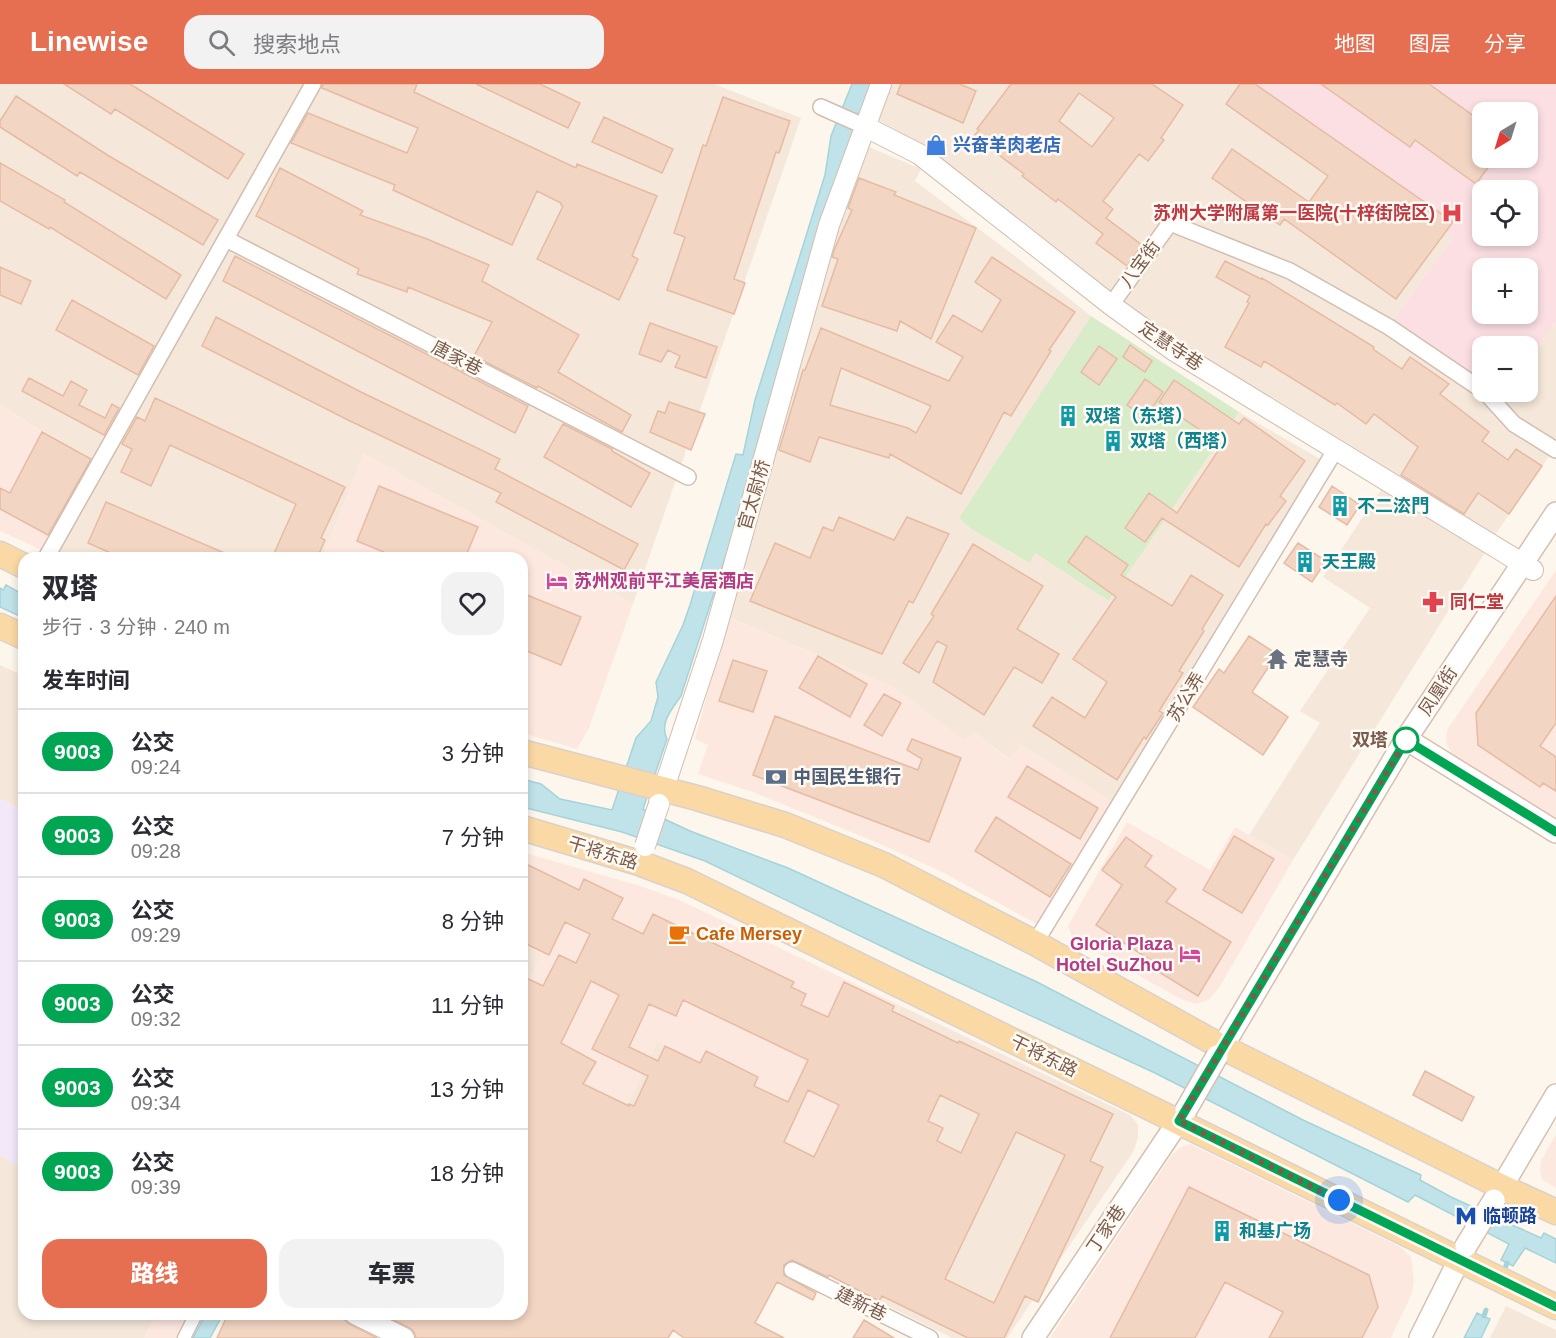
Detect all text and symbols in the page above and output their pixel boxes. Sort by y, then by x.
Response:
search box [184,15,604,69]
text: Linewise [30,26,148,57]
icon: search [205,26,238,59]
text: 搜索地点 [253,32,341,57]
text: 地图 [1334,32,1376,55]
text: 图层 [1409,32,1451,55]
text: 分享 [1484,32,1526,55]
north arrow [1472,102,1538,168]
map controls [1472,102,1538,402]
shop icon: 兴奋羊肉老店 [924,133,948,157]
place label: 兴奋羊肉老店 [953,135,1061,155]
button: locate [1472,180,1538,246]
hospital icon: 苏州大学附属第一医院(十梓街院区) [1440,201,1464,225]
place label: 苏州大学附属第一医院(十梓街院区) [1153,203,1435,223]
street label: 八宝街 [1116,236,1164,292]
button: + [1472,258,1538,324]
street label: 定慧寺巷 [1136,318,1206,374]
button: − [1472,336,1538,402]
street label: 唐家巷 [428,337,486,379]
building icon: 双塔（东塔） [1056,404,1080,428]
place label: 双塔（东塔） [1085,406,1193,426]
building icon: 双塔（西塔） [1101,429,1125,453]
place label: 双塔（西塔） [1130,431,1238,451]
street label: 官太尉桥 [734,458,774,532]
building icon: 不二㳒門 [1328,494,1352,518]
place label: 不二㳒門 [1357,496,1429,516]
building icon: 天王殿 [1293,550,1317,574]
place label: 天王殿 [1322,552,1376,572]
hotel icon: 苏州观前平江美居酒店 [545,569,569,593]
place label: 苏州观前平江美居酒店 [574,571,754,591]
button: heart [441,572,504,635]
text: 双塔 [42,573,98,604]
pharmacy icon: 同仁堂 [1421,590,1445,614]
place label: 同仁堂 [1450,592,1504,612]
text: 步行 · 3 分钟 · 240 m [42,616,230,638]
temple icon: 定慧寺 [1265,647,1289,671]
place label: 定慧寺 [1294,649,1348,669]
street label: 凤凰街 [1415,663,1461,719]
text: 发车时间 [42,668,130,693]
street label: 苏公弄 [1164,669,1208,725]
marker: 双塔 [1393,727,1419,753]
text: 公交 [131,730,175,755]
place label: 双塔 [1352,730,1388,750]
text: 9003 [54,740,101,763]
text: 3 分钟 [442,741,504,766]
text: 09:24 [131,756,181,778]
bank icon: 中国民生银行 [764,765,788,789]
place label: 中国民生银行 [793,766,901,787]
text: 公交 [131,814,175,839]
text: 9003 [54,824,101,847]
text: 7 分钟 [442,825,504,850]
street label: 干将东路 [566,833,640,873]
text: 09:28 [131,840,181,862]
text: 公交 [131,898,175,923]
text: 9003 [54,908,101,931]
text: 8 分钟 [442,909,504,934]
cafe icon: Cafe Mersey [667,922,691,946]
text: 09:29 [131,924,181,946]
place label: Cafe Mersey [696,924,802,944]
place label: Gloria Plaza Hotel SuZhou [1056,934,1174,975]
hotel icon: Gloria Plaza Hotel SuZhou [1178,942,1202,966]
text: 公交 [131,982,175,1007]
text: 9003 [54,992,101,1015]
text: 11 分钟 [431,993,504,1018]
text: 09:32 [131,1008,181,1030]
street label: 干将东路 [1007,1031,1081,1081]
text: 公交 [131,1066,175,1091]
text: 9003 [54,1076,101,1099]
text: 13 分钟 [429,1077,504,1102]
text: 09:34 [131,1092,181,1114]
text: 公交 [131,1150,175,1175]
text: 9003 [54,1160,101,1183]
text: 18 分钟 [429,1161,504,1186]
text: 09:39 [131,1176,181,1198]
your location [1324,1185,1354,1215]
street label: 丁家巷 [1083,1201,1129,1257]
metro station icon: 临顿路 [1454,1204,1478,1228]
place label: 临顿路 [1483,1206,1537,1226]
building icon: 和基广场 [1210,1219,1234,1243]
place label: 和基广场 [1239,1221,1311,1241]
button: 路线 [42,1239,267,1308]
button: 车票 [279,1239,504,1308]
street label: 建新巷 [832,1283,890,1325]

